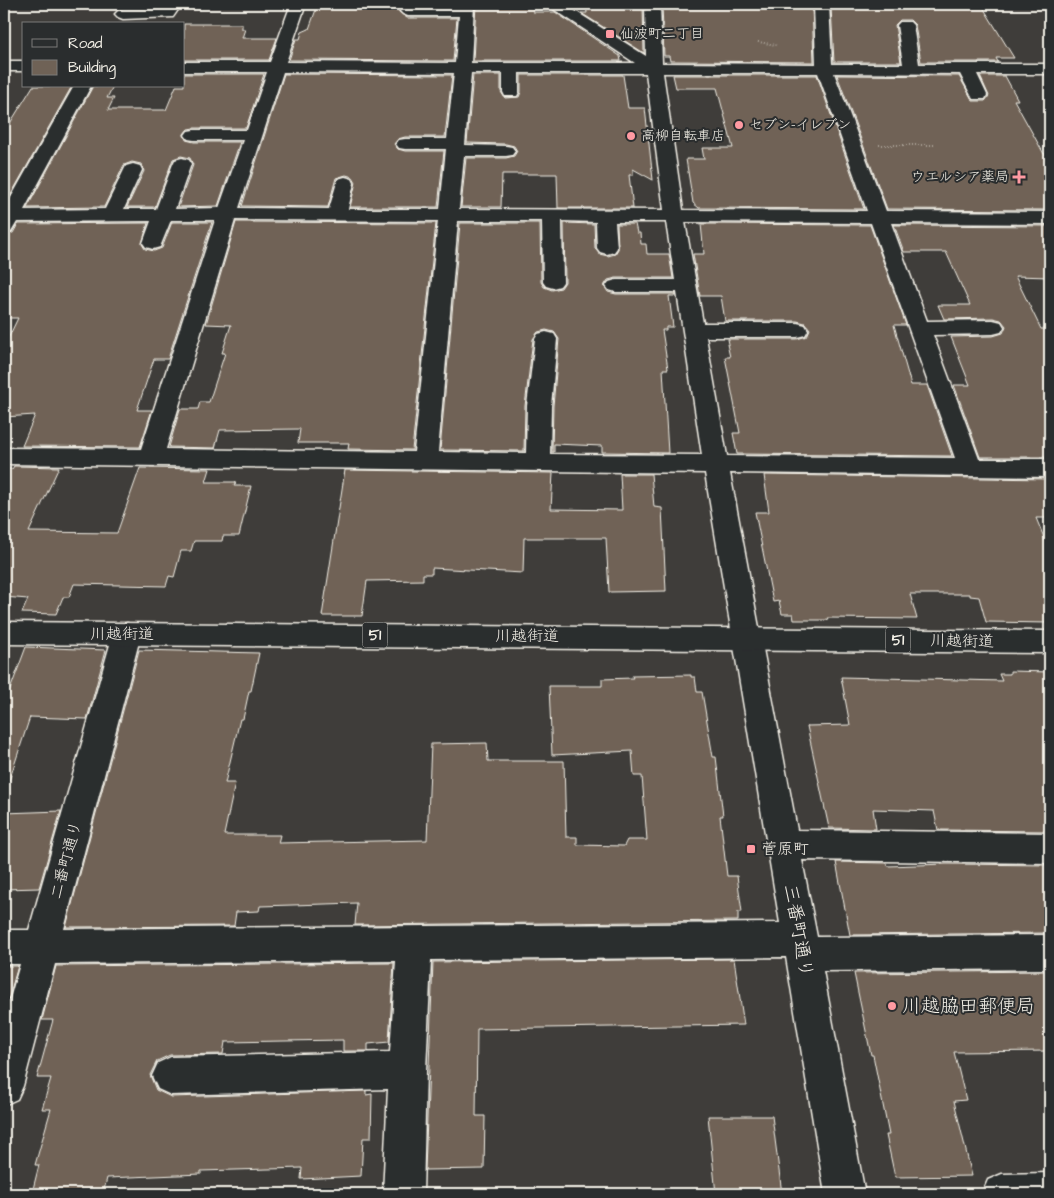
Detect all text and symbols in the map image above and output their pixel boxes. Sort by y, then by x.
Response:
legend [22,22,185,88]
place label: 仙波町二丁目 [620,24,704,44]
marker: 仙波町二丁目 [604,28,616,40]
text: Road [68,33,103,54]
text: Building [68,57,116,79]
place label: セブン-イレブン [749,115,851,135]
marker: セブン-イレブン [733,119,745,131]
place label: 高柳自転車店 [641,126,725,146]
marker: 高柳自転車店 [625,130,637,142]
place label: ウエルシア薬局 [911,167,1009,187]
marker: ウエルシア薬局 [1013,171,1025,183]
road number: 51 [362,622,388,648]
street label: 川越街道 [90,623,154,645]
street label: 川越街道 [495,625,559,647]
road number: 51 [886,628,910,652]
street label: 川越街道 [930,629,994,653]
street label: 二番町通り [45,819,87,901]
place label: 菅原町 [761,838,809,860]
marker: 菅原町 [745,843,757,855]
street label: 三番町通り [776,882,820,980]
place label: 川越脇田郵便局 [902,993,1035,1020]
marker: 川越脇田郵便局 [886,1000,898,1012]

